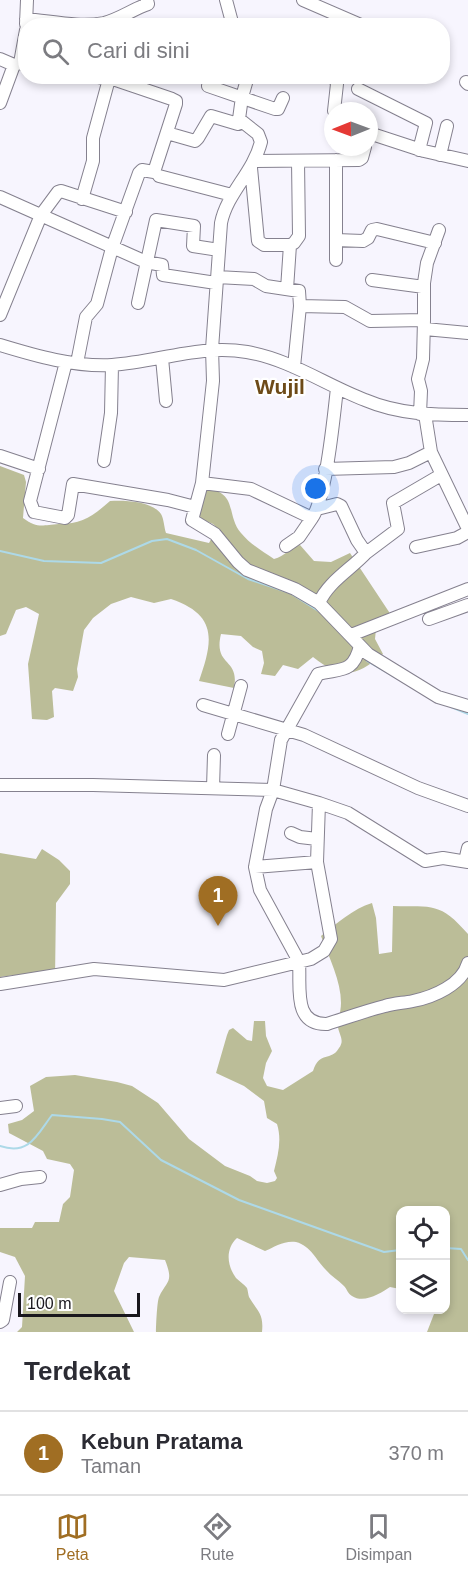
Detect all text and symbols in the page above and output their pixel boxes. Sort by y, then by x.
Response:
search box [18,18,450,84]
icon: search [39,35,72,68]
text: Cari di sini [87,38,190,63]
north arrow [324,102,378,156]
district label: Wujil [255,375,305,398]
your location [301,474,330,503]
pin: 1 [198,876,238,926]
map controls [396,1206,450,1314]
button: locate [396,1206,450,1260]
button: layers [396,1260,450,1314]
scale bar [18,1290,140,1318]
text: 100 m [27,1295,71,1312]
text: Terdekat [24,1356,130,1386]
text: Kebun Pratama [81,1429,242,1454]
text: 1 [38,1442,49,1464]
text: 370 m [388,1442,444,1464]
text: Taman [81,1455,141,1477]
tab: Peta [56,1510,89,1564]
tab: Rute [200,1510,234,1564]
tab: Disimpan [346,1510,412,1564]

